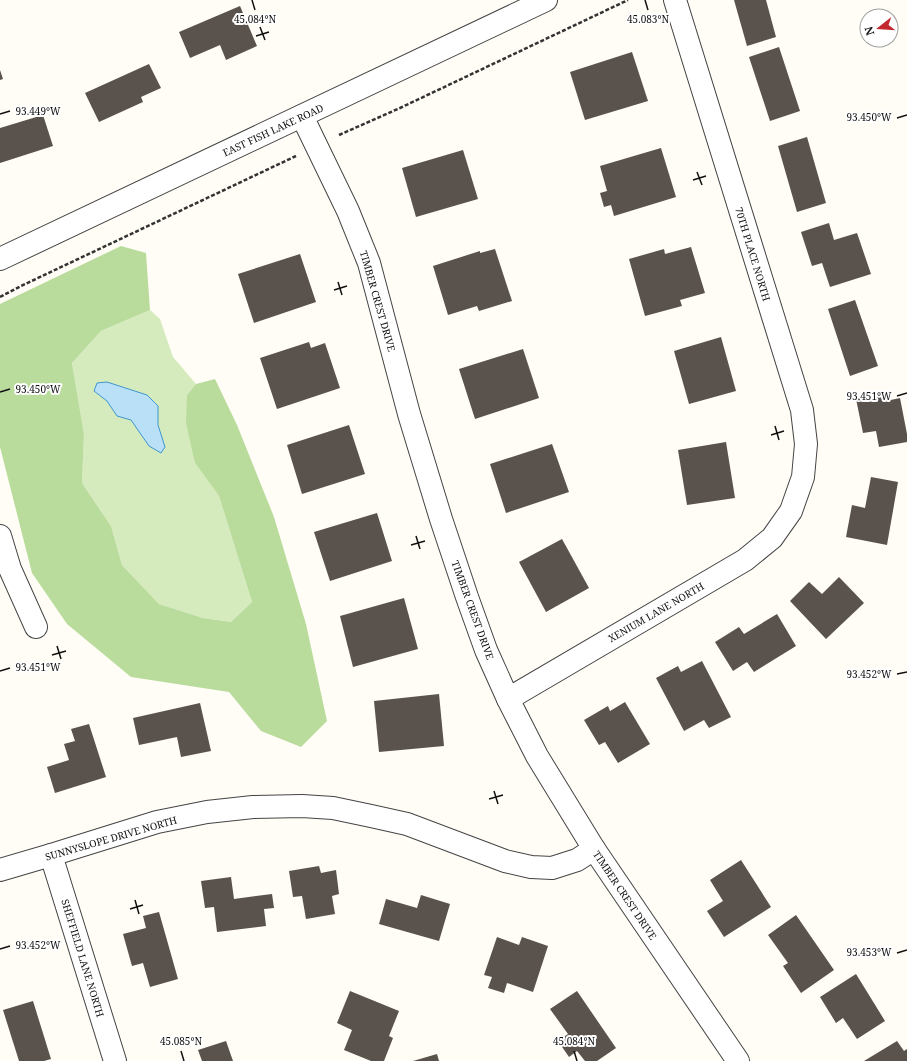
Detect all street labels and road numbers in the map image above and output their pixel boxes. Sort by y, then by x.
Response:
street label: EAST FISH LAKE ROAD [220,100,326,160]
street label: 70TH PLACE NORTH [732,205,774,303]
street label: TIMBER CREST DRIVE [357,249,399,353]
street label: TIMBER CREST DRIVE [449,559,497,661]
street label: XENIUM LANE NORTH [606,579,707,645]
street label: SUNNYSLOPE DRIVE NORTH [43,812,179,864]
street label: TIMBER CREST DRIVE [590,848,660,942]
street label: SHEFFIELD LANE NORTH [58,897,108,1019]

